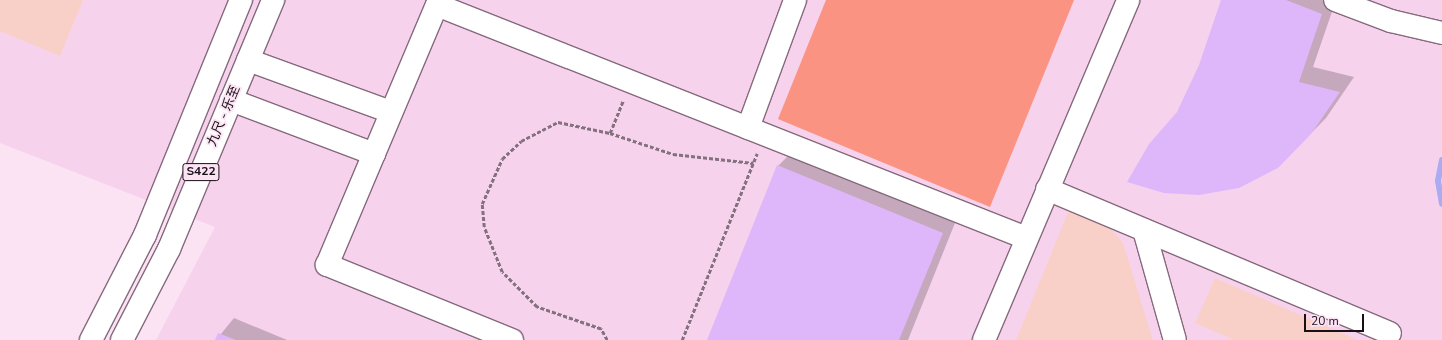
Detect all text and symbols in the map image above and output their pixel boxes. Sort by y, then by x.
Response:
street label: 九尺 - 乐至 [204,83,244,149]
road number: S422 [182,162,220,182]
scale bar [1306,306,1366,332]
text: 20 m [1311,313,1339,329]

